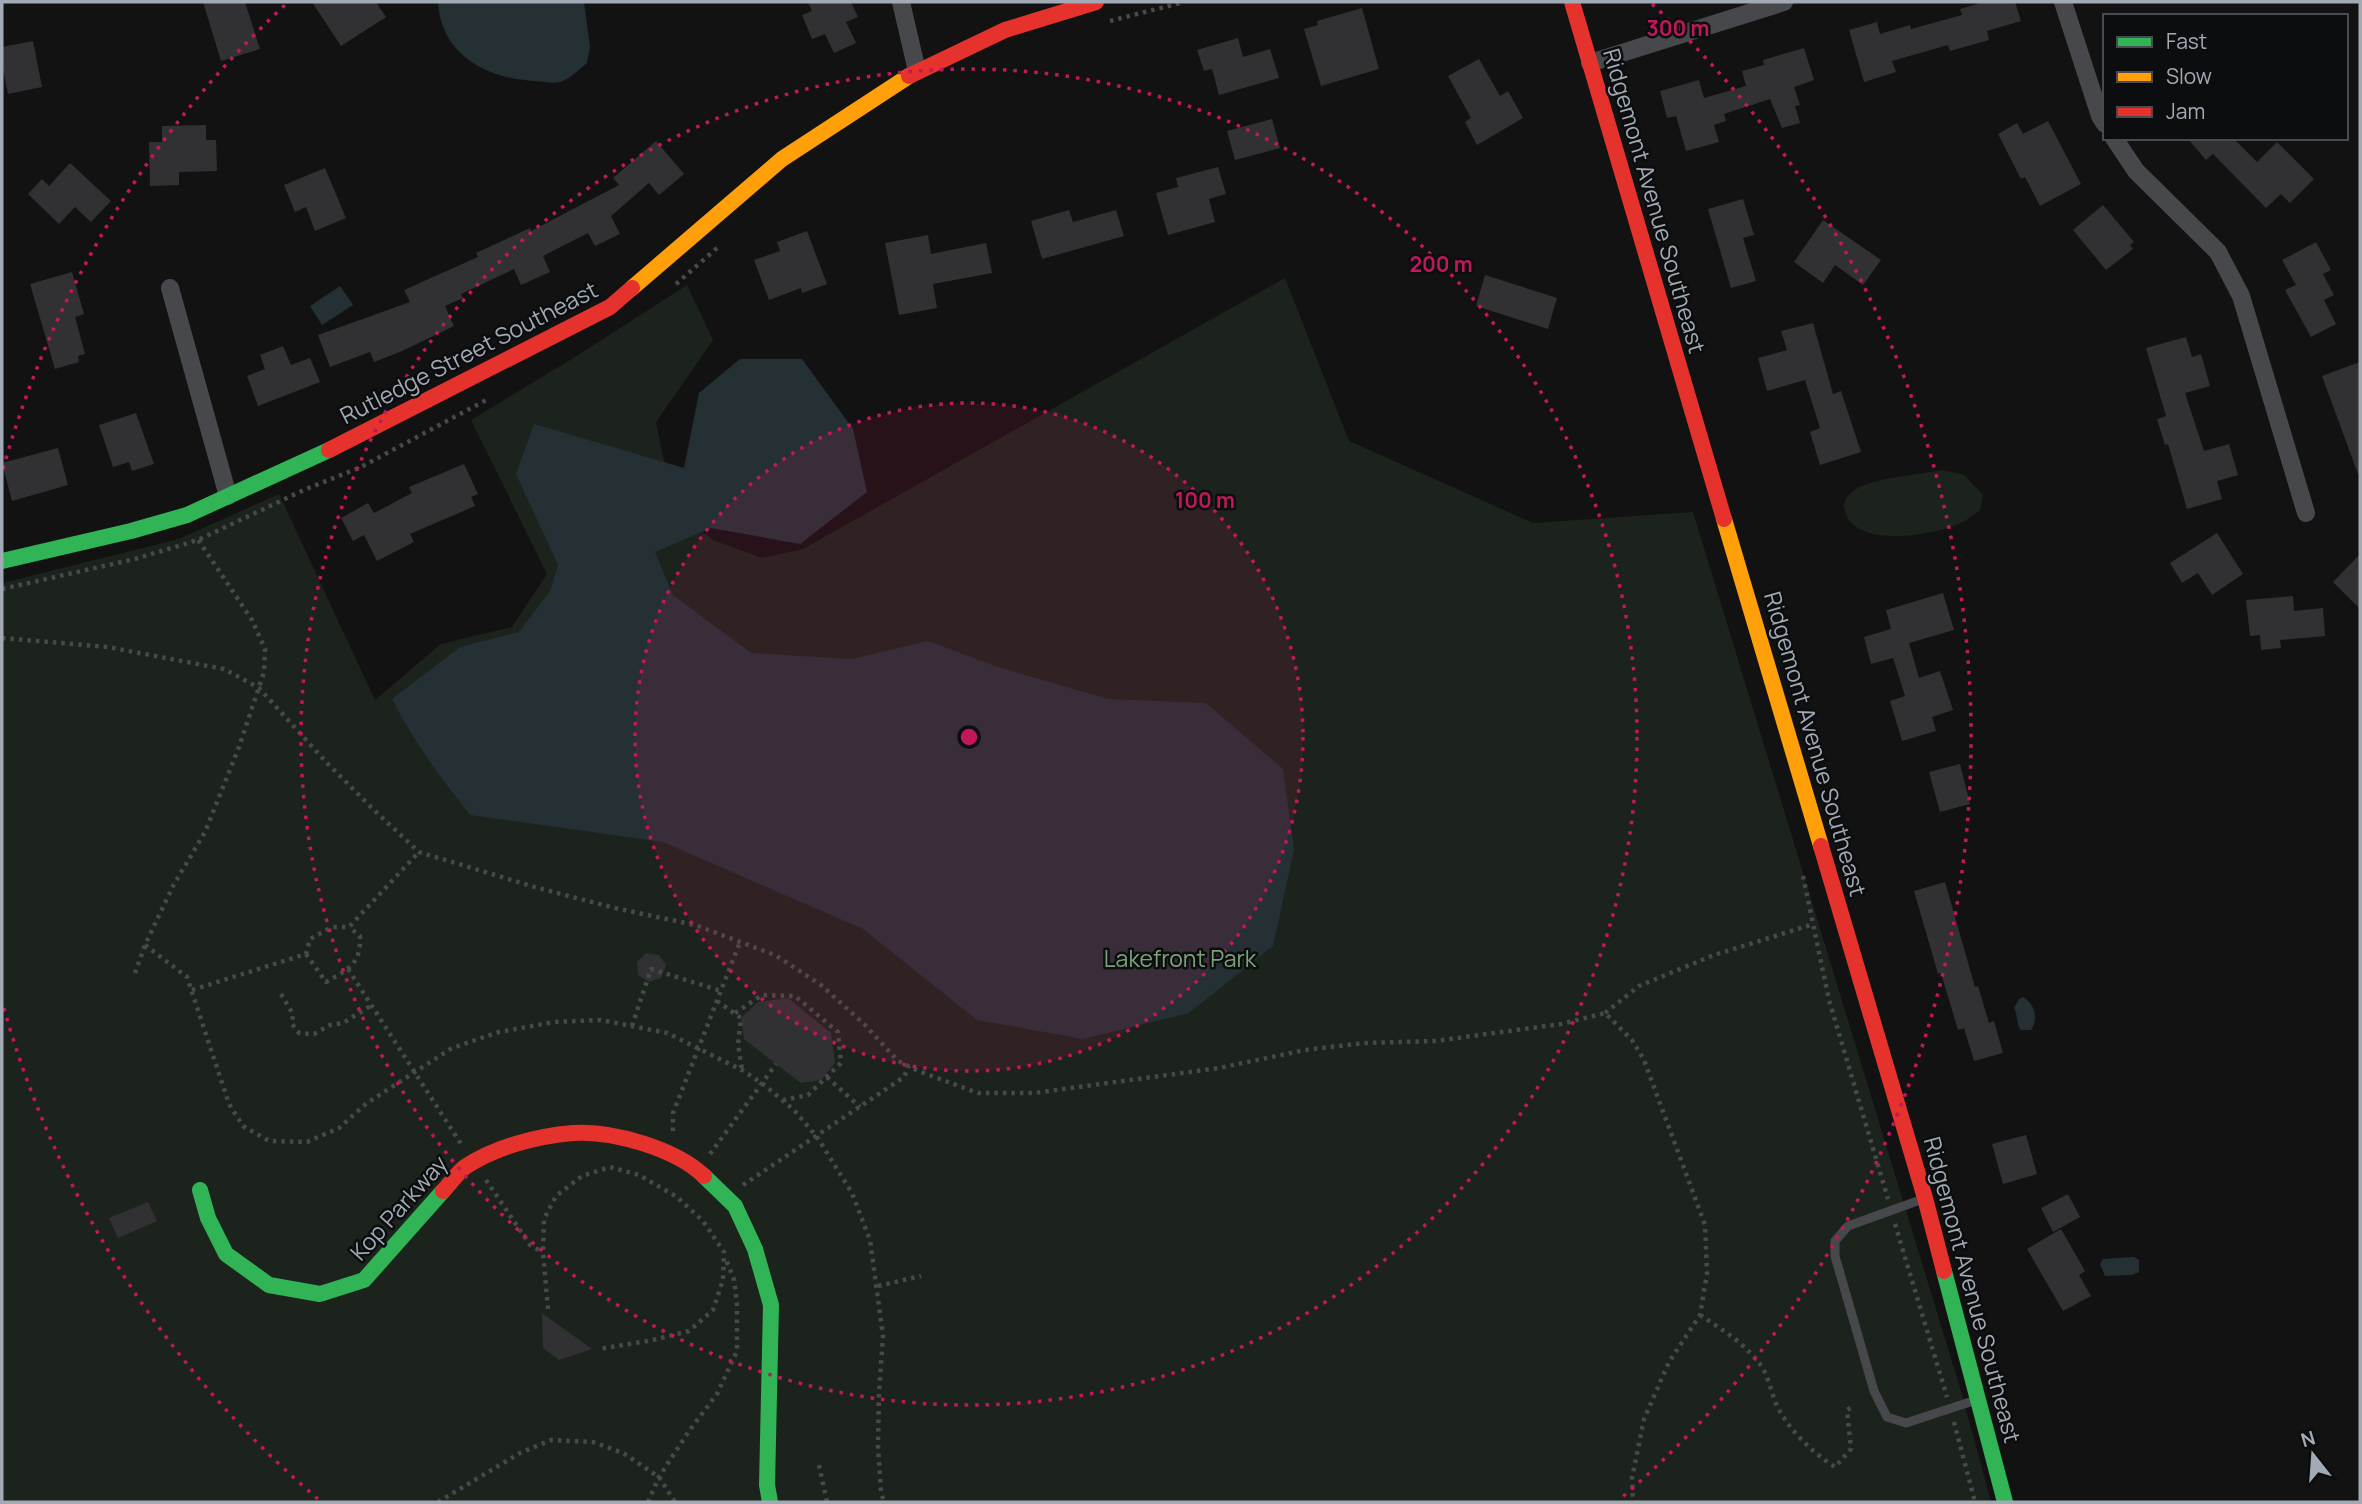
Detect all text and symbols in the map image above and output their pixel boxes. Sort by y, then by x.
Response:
text: 300 m [1647,14,1709,42]
legend [2103,14,2348,140]
text: Fast [2166,27,2207,55]
street label: Ridgemont Avenue Southeast [1596,45,1714,357]
text: Slow [2166,62,2212,90]
text: Jam [2166,97,2205,125]
text: 200 m [1409,250,1473,278]
street label: Rutledge Street Southeast [334,273,603,431]
text: 100 m [1175,486,1235,514]
street label: Ridgemont Avenue Southeast [1757,588,1875,900]
centre of rings [957,725,981,749]
park label: Lakefront Park [1104,942,1257,974]
street label: Ridgemont Avenue Southeast [1917,1133,2029,1446]
street label: Kop Parkway [342,1148,454,1267]
north arrow [2278,1420,2348,1490]
text: N [2298,1424,2318,1453]

